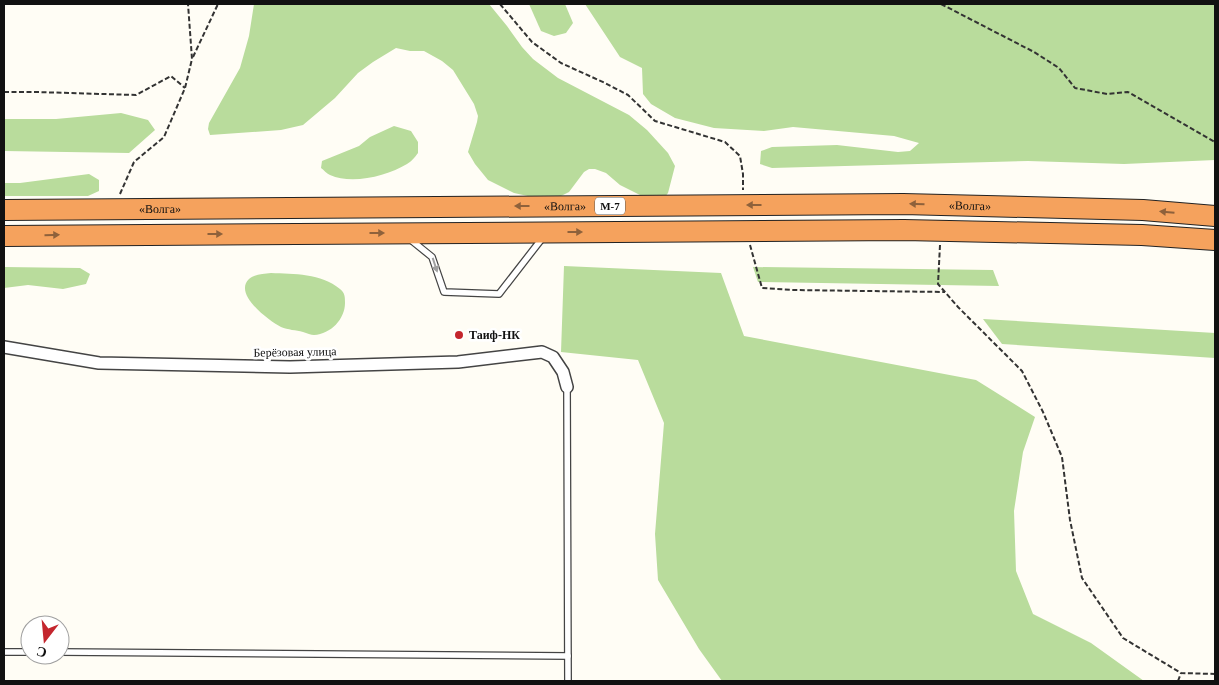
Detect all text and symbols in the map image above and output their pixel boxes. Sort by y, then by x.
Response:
road number: М-7 [595,198,625,215]
street label: «Волга» [949,198,991,213]
street label: «Волга» [544,199,586,213]
one-way arrow [909,200,925,208]
one-way arrow [746,201,762,209]
street label: «Волга» [139,202,181,216]
one-way arrow [514,202,530,210]
one-way arrow [1158,208,1174,216]
one-way arrow [567,228,583,236]
one-way arrow [370,229,386,237]
one-way arrow [207,230,223,238]
one-way arrow [45,231,61,239]
one-way arrow [432,258,440,273]
place label: Таиф-НК [469,328,520,342]
marker: Таиф-НК [453,329,465,341]
street label: Берёзовая улица [253,344,337,360]
north arrow [20,615,70,665]
text: С [35,643,48,661]

